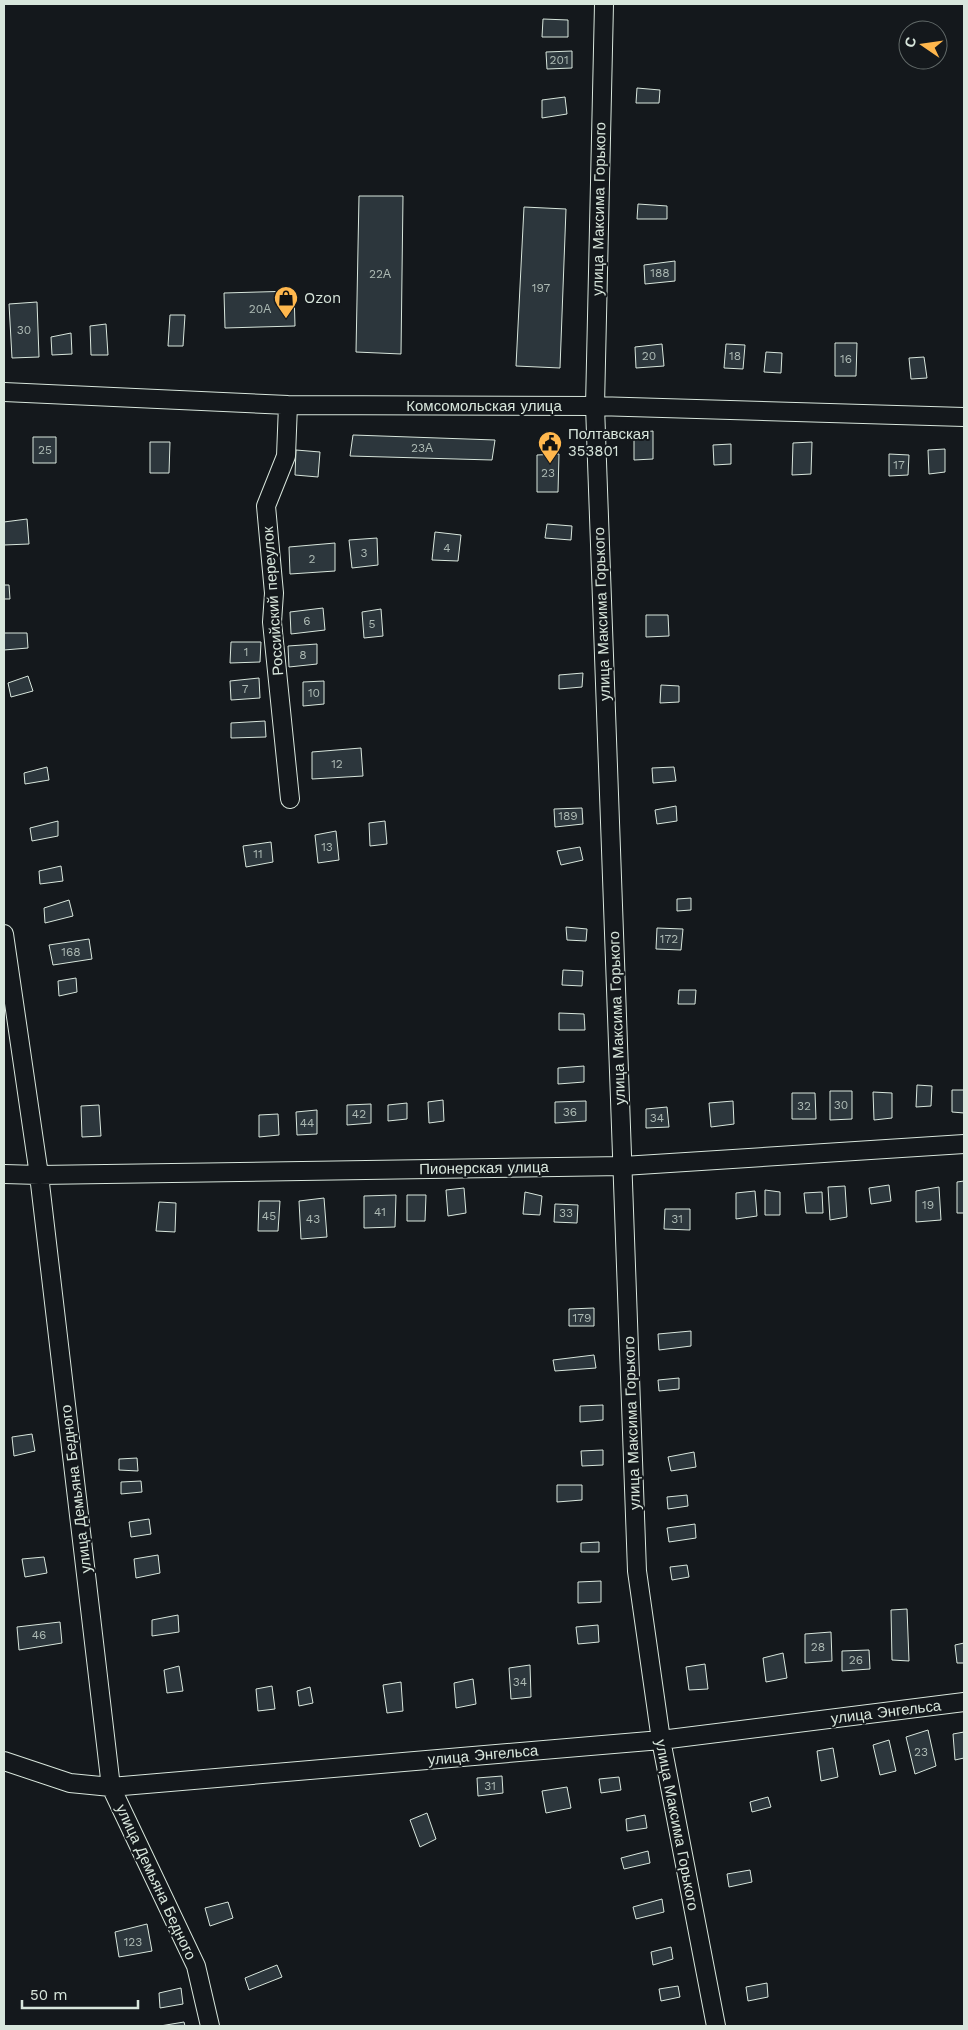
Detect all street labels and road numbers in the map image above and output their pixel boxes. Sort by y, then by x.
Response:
street label: улица Максима Горького [588,122,610,296]
street label: Комсомольская улица [406,397,562,415]
street label: Российский переулок [259,525,287,676]
street label: улица Максима Горького [590,527,614,701]
street label: улица Максима Горького [605,931,629,1105]
street label: Пионерская улица [419,1158,550,1178]
street label: улица Максима Горького [620,1336,644,1510]
street label: улица Демьяна Бедного [57,1404,95,1574]
street label: улица Энгельса [830,1696,943,1728]
street label: улица Максима Горького [652,1738,702,1912]
street label: улица Энгельса [427,1741,540,1769]
street label: улица Демьяна Бедного [112,1801,200,1963]

